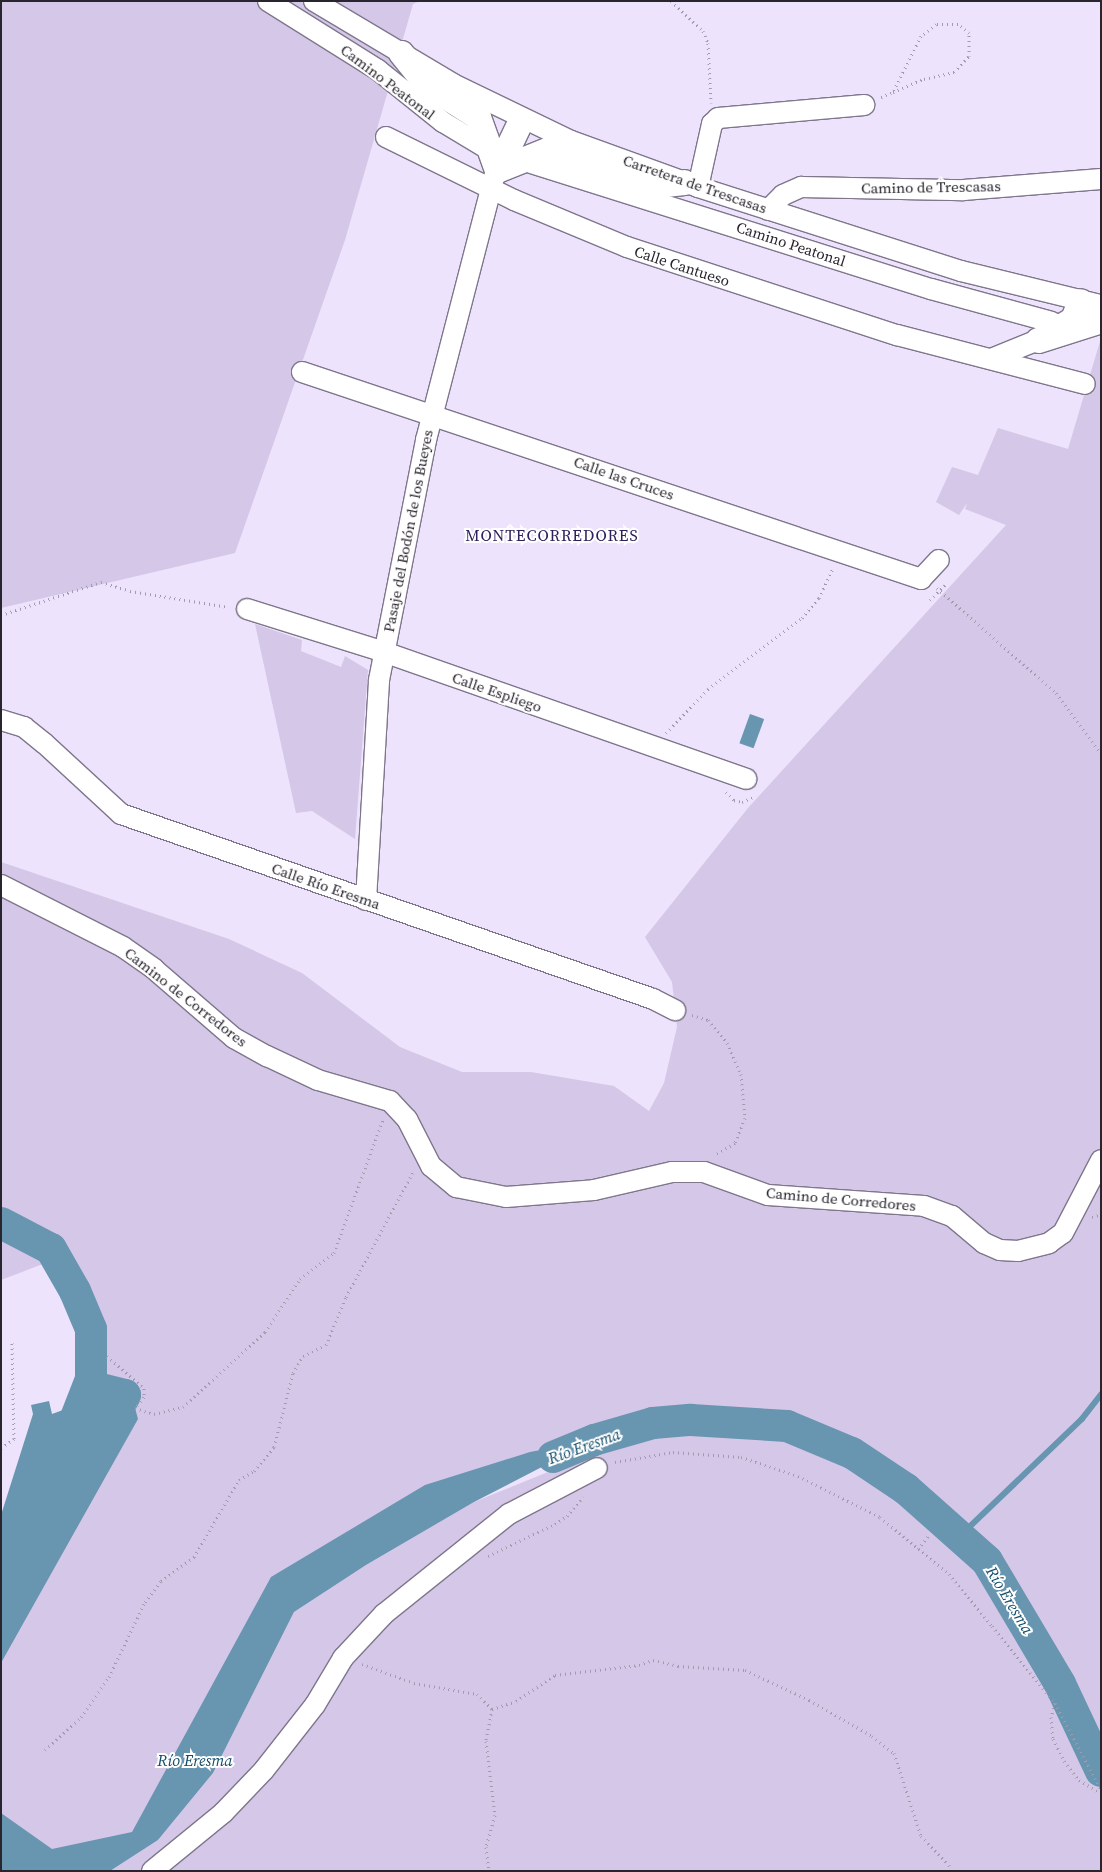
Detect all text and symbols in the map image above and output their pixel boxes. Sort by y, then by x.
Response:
street label: Camino Peatonal [337,41,439,123]
street label: Carretera de Trescasas [621,151,769,217]
street label: Camino de Trescasas [861,177,1001,197]
street label: Camino Peatonal [734,218,848,270]
street label: Calle Cantueso [632,242,732,290]
street label: Pasaje del Bodón de los Bueyes [380,428,436,634]
street label: Calle las Cruces [571,452,677,504]
district label: MONTECORREDORES [463,525,641,545]
street label: Calle Espliego [450,668,544,716]
street label: Calle Río Eresma [269,859,383,913]
street label: Camino de Corredores [121,944,251,1050]
street label: Camino de Corredores [765,1183,917,1215]
water label: Río Eresma [545,1424,623,1468]
water label: Río Eresma [982,1563,1038,1637]
water label: Río Eresma [157,1750,233,1770]

